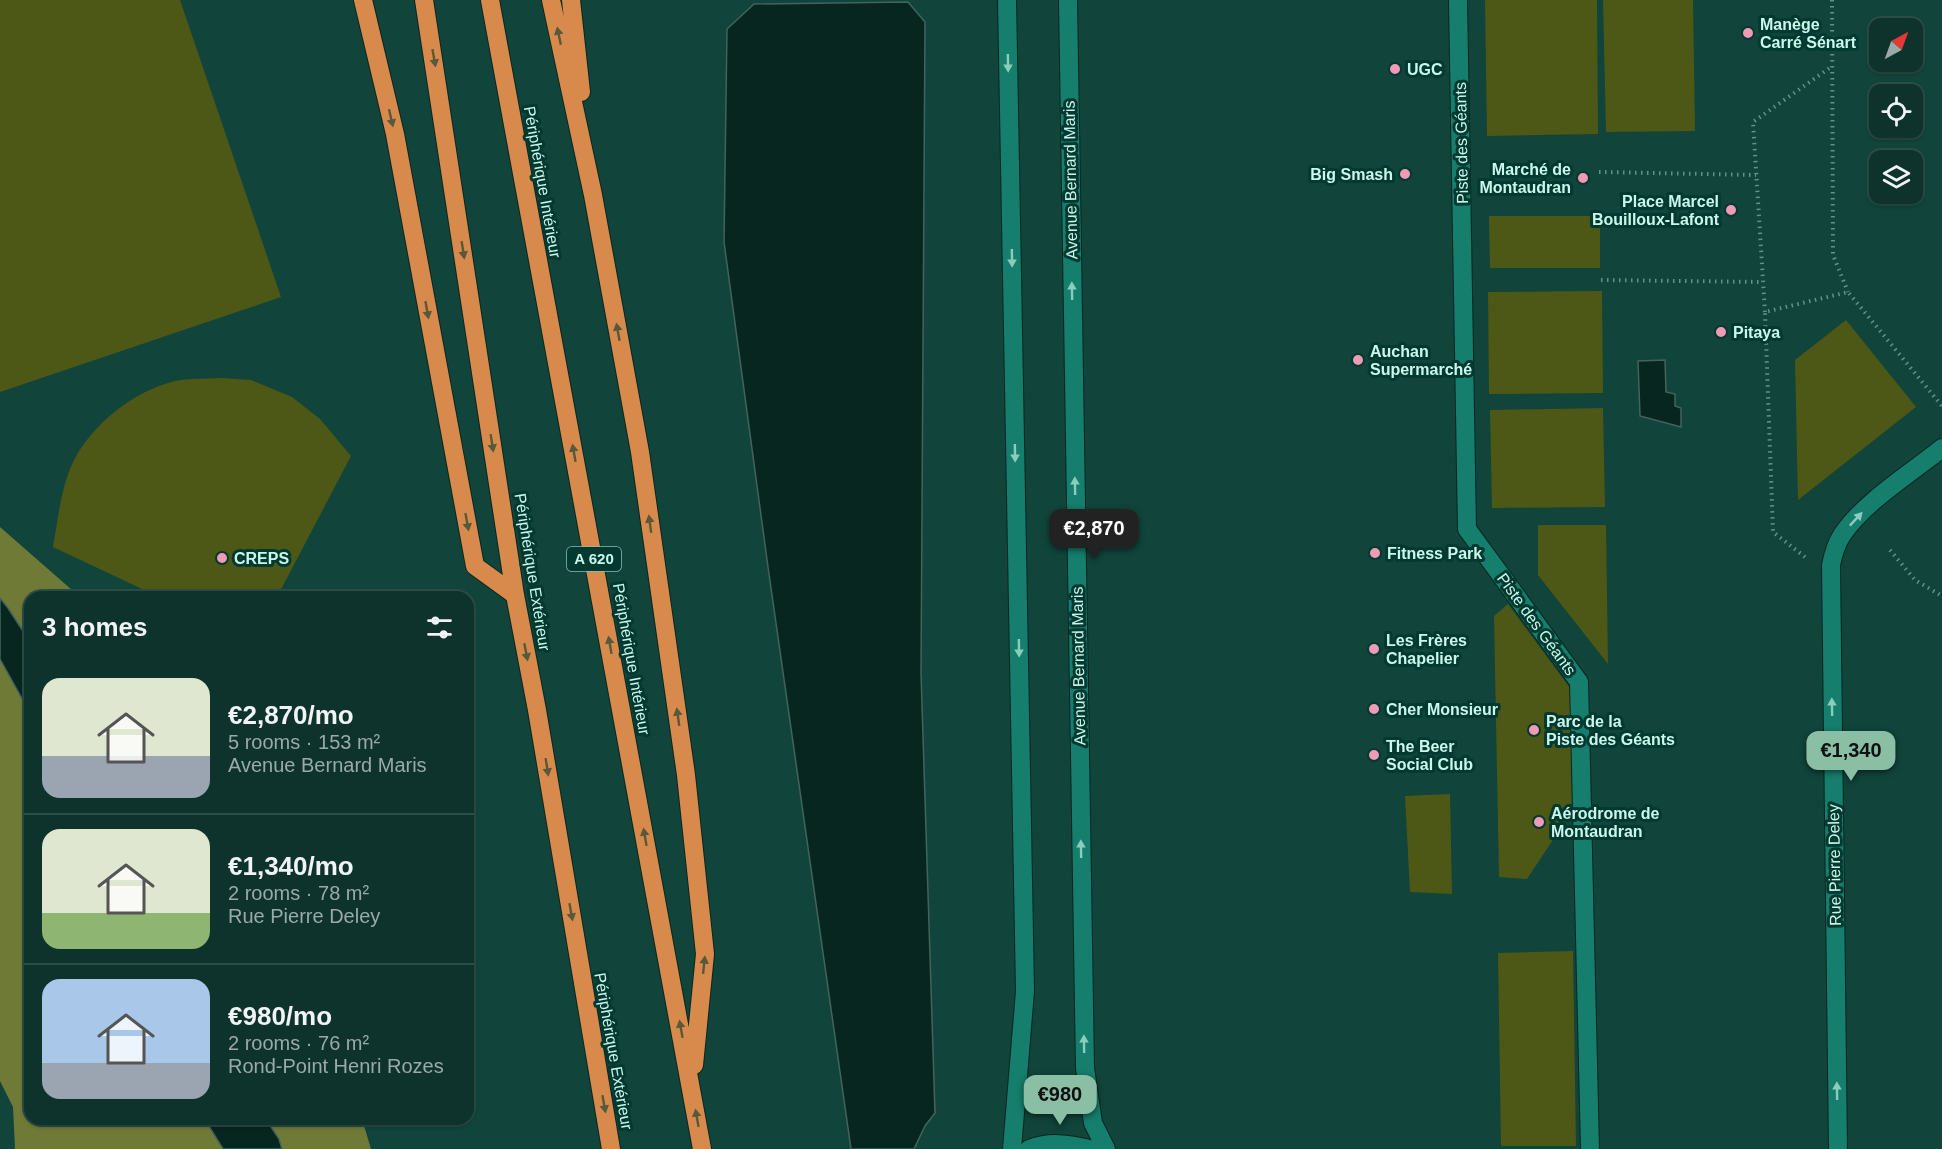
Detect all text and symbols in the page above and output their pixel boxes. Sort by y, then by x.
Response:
place label: Manège Carré Sénart [1760,16,1857,51]
north arrow [1869,18,1923,72]
map controls [1869,18,1923,204]
one-way arrow [553,26,563,45]
marker: Manège Carré Sénart [1741,26,1755,40]
one-way arrow [430,48,439,67]
one-way arrow [1003,53,1013,72]
place label: UGC [1407,61,1443,78]
marker: UGC [1388,62,1402,76]
street label: Piste des Géants [1452,82,1471,204]
button: locate [1869,84,1923,138]
street label: Avenue Bernard Maris [1061,100,1080,260]
street label: Périphérique Intérieur [521,105,564,260]
one-way arrow [387,109,397,127]
button: layers [1869,150,1923,204]
place label: Marché de Montaudran [1479,161,1571,196]
place label: Big Smash [1310,166,1393,183]
marker: Big Smash [1398,167,1412,181]
marker: Marché de Montaudran [1576,171,1590,185]
place label: Place Marcel Bouilloux-Lafont [1592,193,1720,228]
marker: Place Marcel Bouilloux-Lafont [1724,203,1738,217]
one-way arrow [459,241,468,260]
one-way arrow [1007,248,1017,267]
one-way arrow [1067,281,1077,300]
one-way arrow [423,301,432,320]
one-way arrow [613,322,622,341]
place label: Pitaya [1733,324,1780,341]
marker: Pitaya [1714,325,1728,339]
place label: Auchan Supermarché [1370,343,1472,378]
marker: Auchan Supermarché [1351,353,1365,367]
one-way arrow [488,434,497,453]
one-way arrow [1010,443,1020,462]
one-way arrow [569,444,578,463]
one-way arrow [1070,476,1080,495]
street label: Périphérique Extérieur [512,492,553,653]
pin: €2,870 [1045,509,1143,560]
one-way arrow [1849,512,1862,527]
one-way arrow [462,513,471,532]
one-way arrow [646,515,655,534]
text: €2,870 [1063,517,1125,539]
place label: Fitness Park [1387,545,1482,562]
marker: Fitness Park [1368,546,1382,560]
road number: A 620 [567,547,621,571]
place label: CREPS [234,550,289,567]
marker: CREPS [215,551,229,565]
street label: Piste des Géants [1494,570,1579,679]
street label: Périphérique Intérieur [610,582,653,737]
street label: Avenue Bernard Maris [1069,586,1088,746]
icon: filters [423,611,456,644]
text: 3 homes [42,612,148,642]
place label: Les Frères Chapelier [1386,632,1467,667]
one-way arrow [605,635,614,654]
one-way arrow [1014,638,1024,657]
marker: Les Frères Chapelier [1367,642,1381,656]
one-way arrow [522,643,531,662]
one-way arrow [1828,697,1837,716]
text: €2,870/mo [228,700,354,730]
place label: Cher Monsieur [1386,701,1498,718]
icon: home [90,702,162,774]
marker: Cher Monsieur [1367,702,1381,716]
one-way arrow [673,708,682,727]
place label: Parc de la Piste des Géants [1546,713,1675,748]
marker: Parc de la Piste des Géants [1527,723,1541,737]
text: 5 rooms · 153 m² [228,731,380,753]
pin: €1,340 [1802,731,1900,782]
place label: The Beer Social Club [1386,738,1473,773]
text: €1,340 [1820,739,1882,761]
marker: The Beer Social Club [1367,748,1381,762]
text: Avenue Bernard Maris [228,754,427,776]
one-way arrow [542,758,551,777]
street label: Rue Pierre Deley [1825,804,1844,926]
place label: Aérodrome de Montaudran [1551,805,1660,840]
marker: Aérodrome de Montaudran [1532,815,1546,829]
one-way arrow [640,827,649,846]
one-way arrow [1076,839,1086,858]
text: €1,340/mo [228,851,354,881]
icon: home [90,853,162,925]
text: 2 rooms · 78 m² [228,882,369,904]
one-way arrow [567,903,576,922]
text: Rue Pierre Deley [228,905,380,927]
one-way arrow [699,956,709,975]
street label: Périphérique Extérieur [591,971,636,1132]
text: €980/mo [228,1001,332,1031]
icon: home [90,1003,162,1075]
one-way arrow [676,1019,685,1038]
text: 2 rooms · 76 m² [228,1032,369,1054]
one-way arrow [1079,1034,1089,1053]
text: Rond-Point Henri Rozes [228,1055,444,1077]
pin: €980 [1024,1075,1096,1126]
one-way arrow [1832,1081,1842,1100]
text: €980 [1038,1083,1082,1105]
one-way arrow [599,1095,608,1114]
one-way arrow [692,1108,701,1127]

